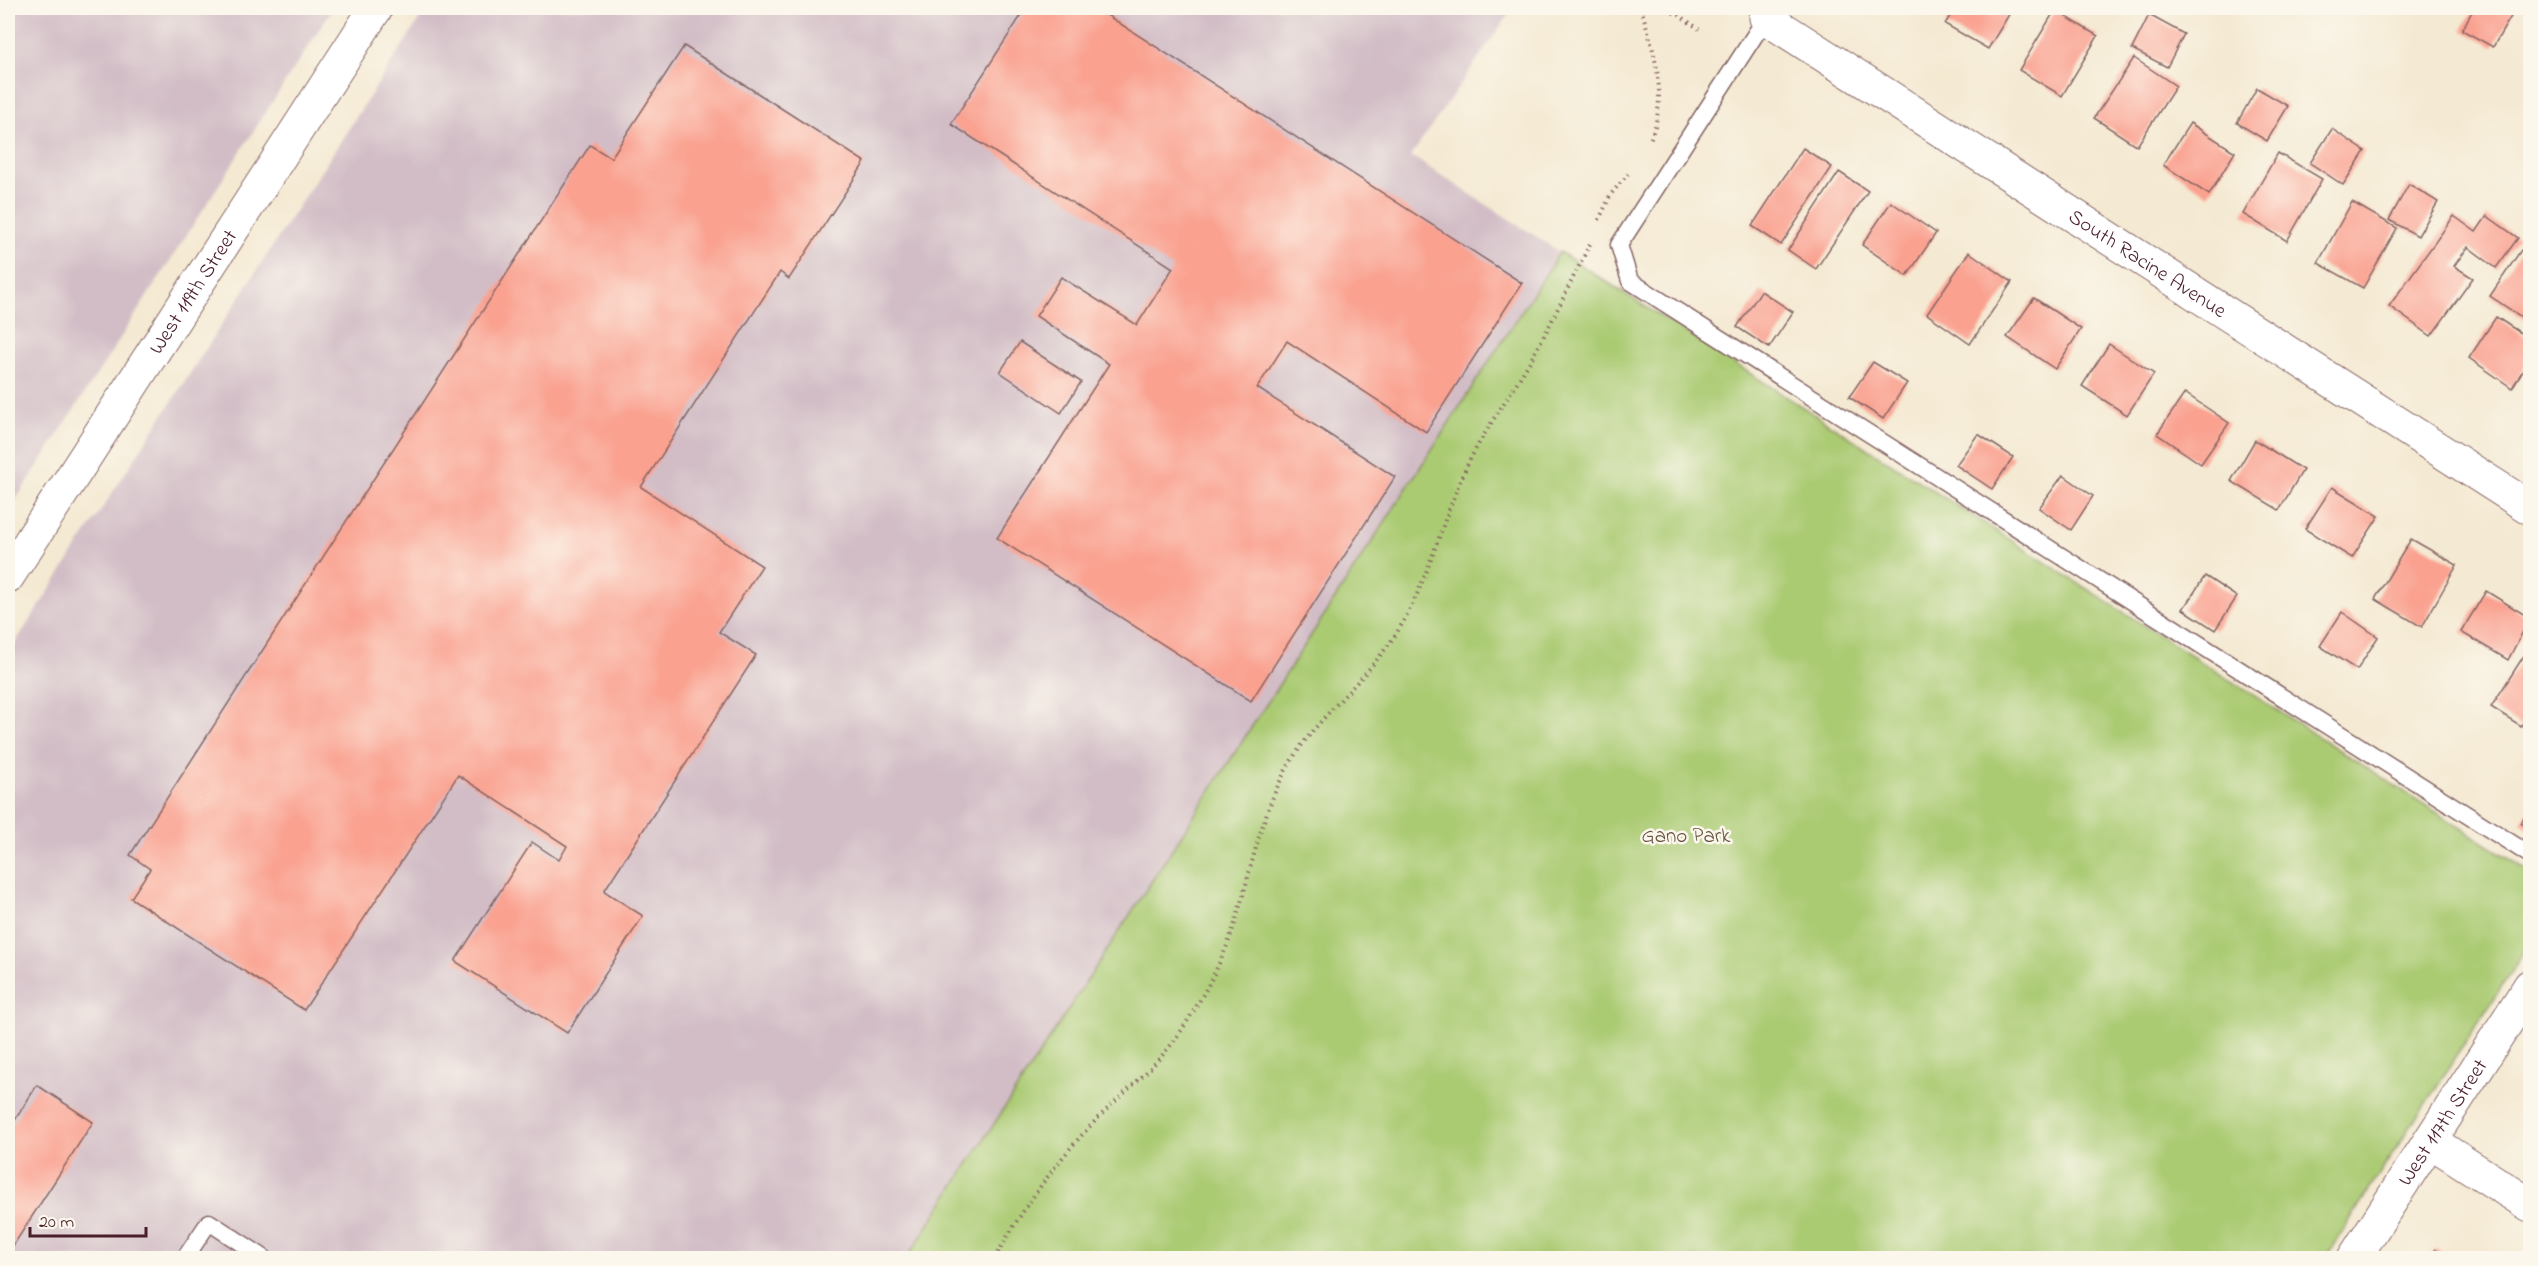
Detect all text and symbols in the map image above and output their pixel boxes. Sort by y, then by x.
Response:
street label: South Racine Avenue [2062,203,2232,327]
street label: West 119th Street [142,224,246,361]
park label: Gano Park [1642,822,1731,852]
street label: West 117th Street [2391,1054,2496,1193]
scale bar [30,1200,146,1238]
text: 20 m [39,1210,74,1236]

